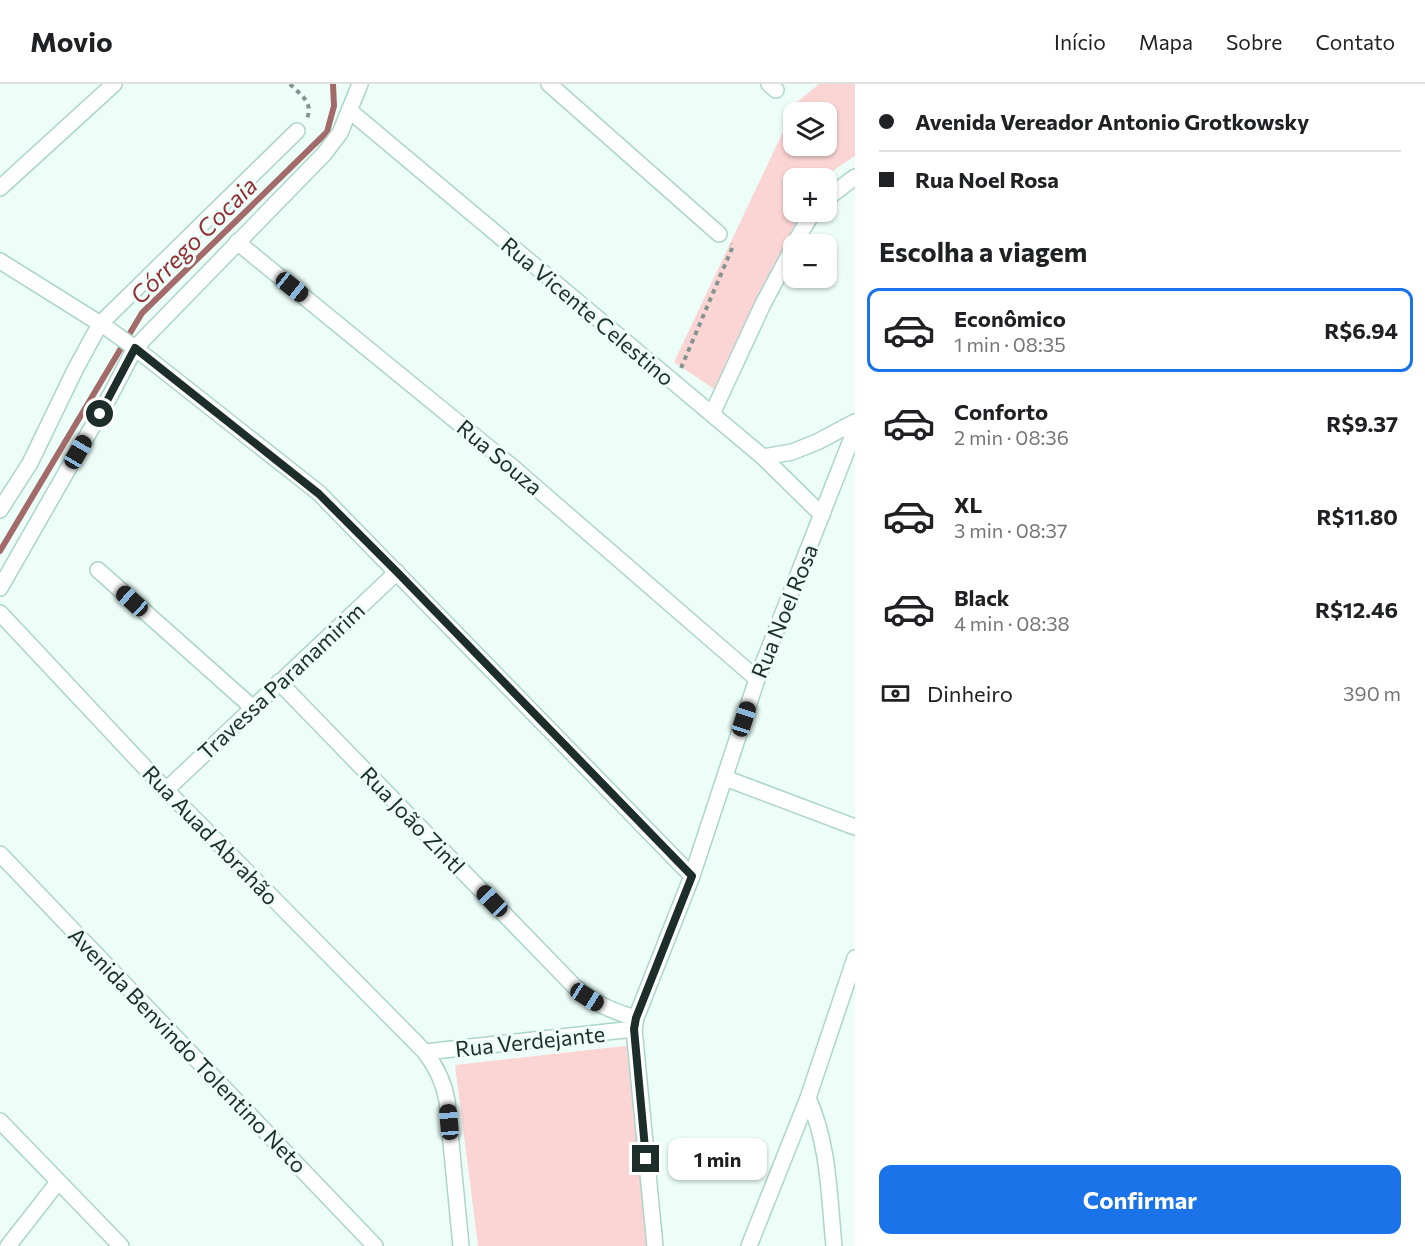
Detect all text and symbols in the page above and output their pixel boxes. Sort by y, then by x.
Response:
text: Movio [30,24,113,58]
text: Início [1054,29,1106,54]
text: Mapa [1139,29,1193,54]
text: Sobre [1226,29,1282,54]
text: Contato [1315,29,1395,54]
map controls [783,102,837,288]
button: layers [783,102,837,156]
text: Avenida Vereador Antonio Grotkowsky [915,108,1309,135]
text: Rua Noel Rosa [915,166,1059,193]
button: + [783,168,837,222]
water label: Córrego Cocaia [123,170,263,310]
street label: Rua Vicente Celestino [496,231,680,391]
button: − [783,234,837,288]
text: Escolha a viagem [879,235,1087,268]
car [272,269,312,305]
icon: car [882,303,936,357]
text: Econômico [954,305,1066,332]
text: R$6.94 [1324,317,1398,344]
text: 1 min · 08:35 [954,332,1066,356]
icon: car [882,396,936,450]
text: Conforto [954,398,1048,425]
route start [86,400,113,427]
text: R$9.37 [1326,410,1398,437]
street label: Rua Souza [452,413,548,501]
text: 2 min · 08:36 [954,425,1069,449]
car [61,432,95,472]
icon: car [882,489,936,543]
text: XL [954,491,982,518]
text: R$11.80 [1316,503,1398,530]
text: 3 min · 08:37 [954,518,1067,542]
street label: Rua Noel Rosa [745,540,823,682]
car [113,582,151,620]
icon: car [882,582,936,636]
text: Black [954,584,1009,611]
text: R$12.46 [1315,596,1398,623]
street label: Travessa Paranamirim [192,597,370,765]
text: 4 min · 08:38 [954,611,1070,635]
icon: cash [879,677,912,710]
text: Dinheiro [927,680,1013,707]
text: 390 m [1343,681,1401,705]
car [730,699,758,739]
street label: Rua Auad Abrahão [137,760,285,910]
street label: Rua João Zintl [355,761,471,879]
car [473,882,511,920]
street label: Avenida Benvindo Tolentino Neto [63,921,313,1179]
car [567,980,607,1014]
street label: Rua Verdejante [454,1020,606,1062]
car [438,1103,460,1141]
callout: 1 min [667,1138,766,1180]
route end [632,1145,659,1172]
text: 1 min [694,1147,741,1171]
button: Confirmar [879,1165,1401,1234]

